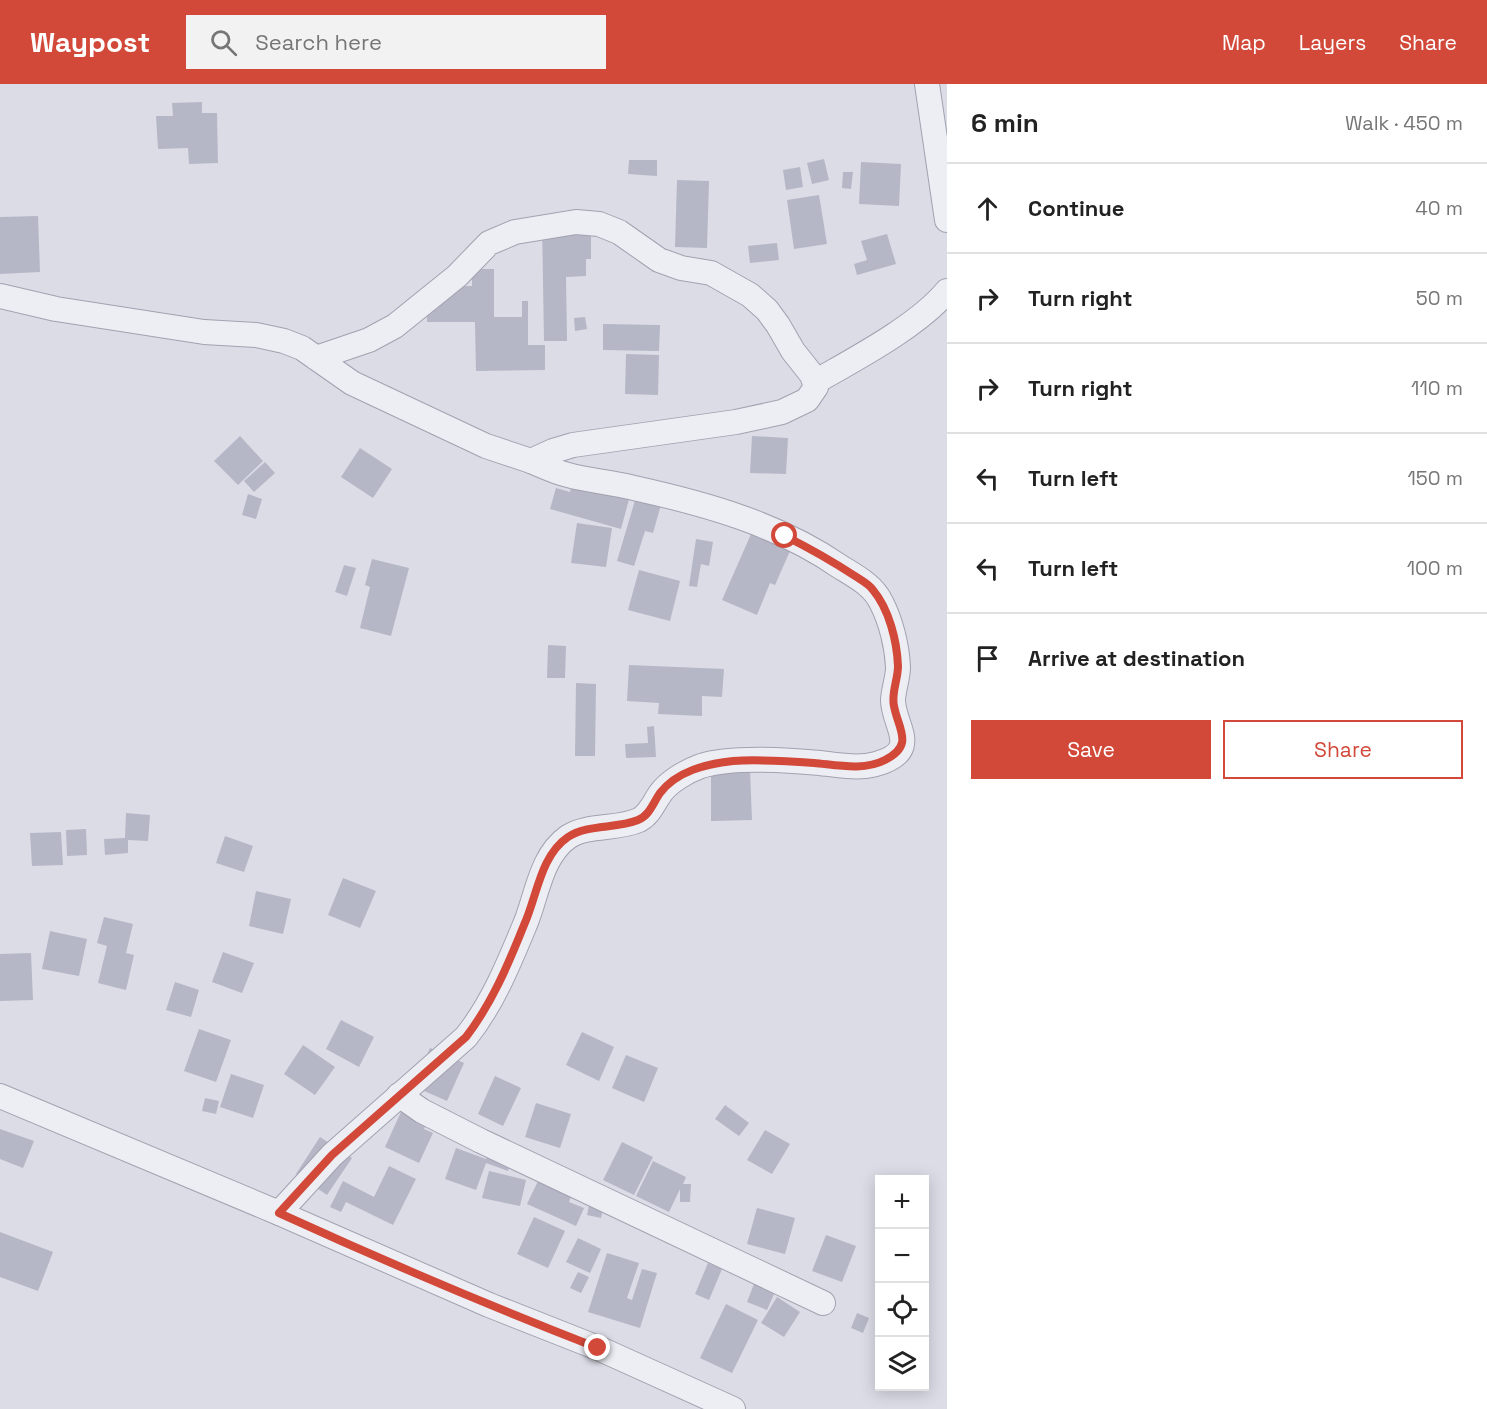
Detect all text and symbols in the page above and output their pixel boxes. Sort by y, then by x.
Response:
search box [186,15,606,69]
text: Waypost [30,24,150,60]
icon: search [207,26,240,59]
text: Search here [255,28,382,56]
text: Map [1222,29,1266,56]
text: Layers [1299,29,1366,56]
text: Share [1399,29,1457,56]
text: 6 min [971,106,1039,140]
text: Walk · 450 m [1345,110,1463,136]
icon: ahead [971,192,1004,225]
text: Continue [1028,194,1124,222]
text: 40 m [1415,195,1463,221]
icon: right [971,282,1004,315]
text: Turn right [1028,284,1133,312]
text: 50 m [1416,285,1463,311]
icon: right [971,372,1004,405]
text: Turn right [1028,374,1133,402]
text: 110 m [1411,375,1463,401]
icon: left [971,462,1004,495]
text: Turn left [1028,464,1118,492]
text: 150 m [1408,465,1463,491]
route start [771,522,797,548]
icon: left [971,552,1004,585]
text: Turn left [1028,554,1118,582]
text: 100 m [1407,555,1463,581]
icon: arrive [971,642,1004,675]
text: Arrive at destination [1028,644,1245,672]
button: Save [971,720,1211,779]
button: Share [1223,720,1463,779]
map controls [875,1175,929,1391]
button: + [875,1175,929,1229]
button: − [875,1229,929,1283]
button: locate [875,1283,929,1337]
route end [584,1334,610,1360]
button: layers [875,1337,929,1391]

